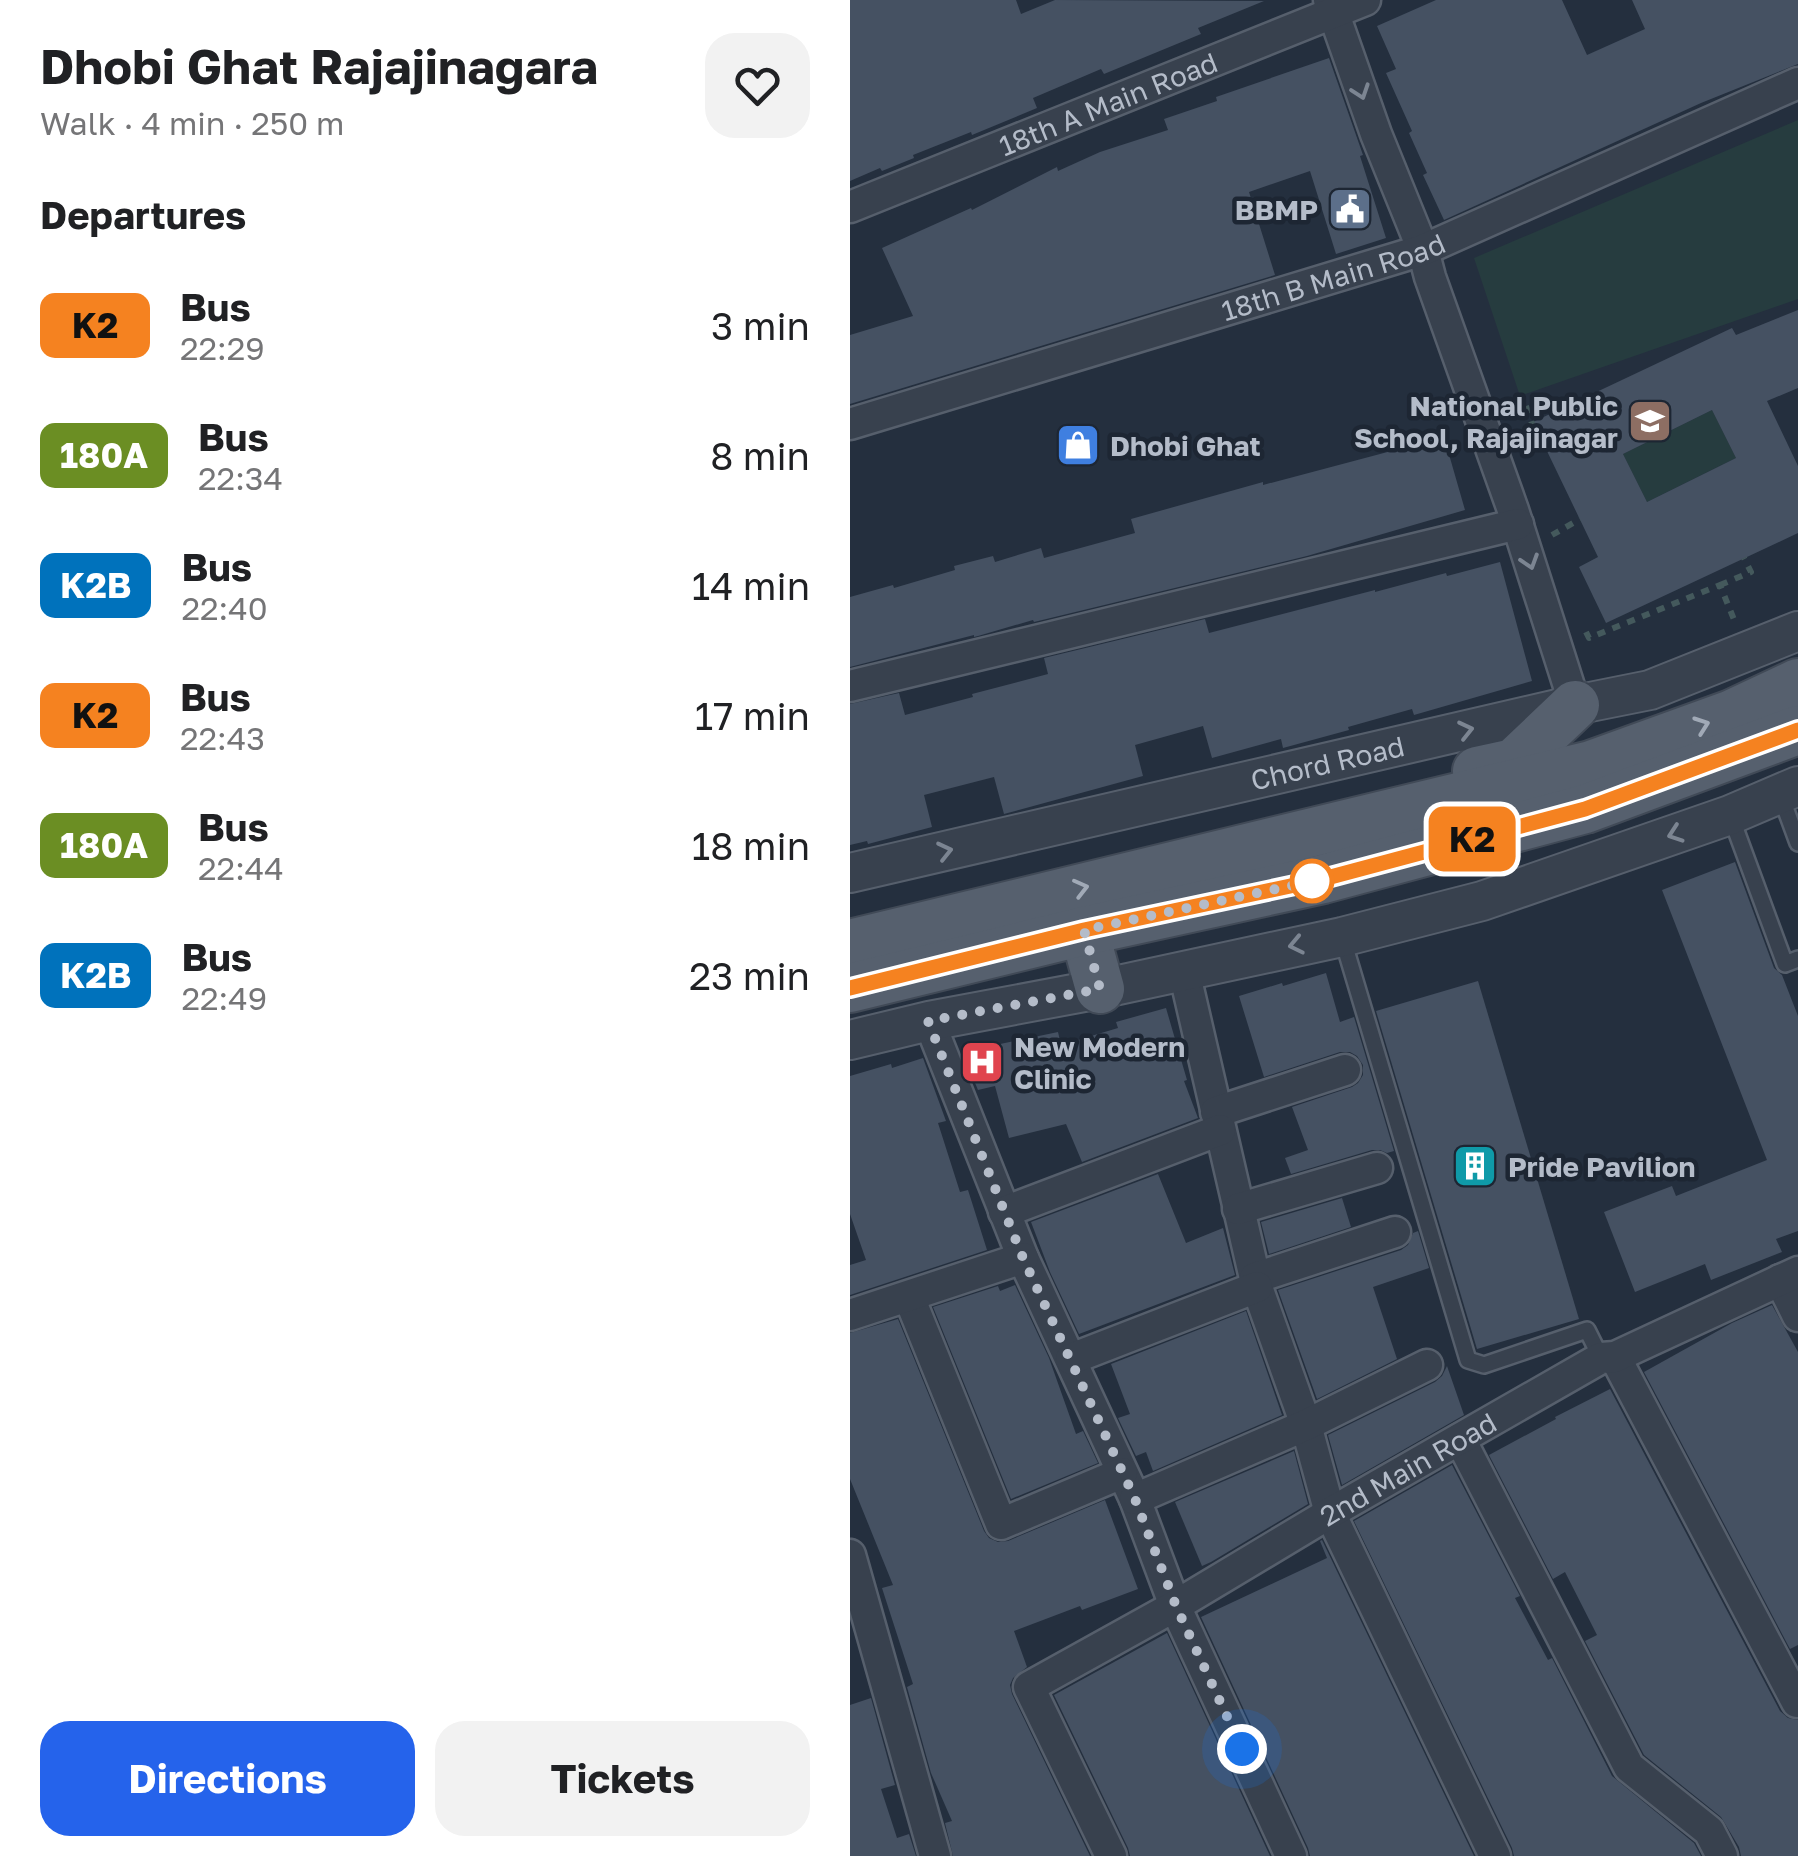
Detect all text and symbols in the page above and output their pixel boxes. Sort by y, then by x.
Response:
button: heart [705,33,810,138]
text: Dhobi Ghat Rajajinagara [40,37,598,95]
street label: 18th A Main Road [994,45,1222,162]
one-way arrow [1349,83,1370,100]
text: Walk · 4 min · 250 m [40,104,344,142]
public building icon: BBMP [1327,186,1373,232]
text: Departures [40,192,246,237]
place label: BBMP [1235,193,1318,226]
street label: 18th B Main Road [1217,226,1450,327]
text: Bus [180,284,251,329]
text: 3 min [711,303,810,348]
text: K2 [72,304,118,346]
text: 22:29 [180,329,265,367]
place label: National Public School, Rajajinagar [1354,389,1618,454]
school or university icon: National Public School, Rajajinagar [1627,398,1673,444]
text: Bus [198,414,269,459]
shop icon: Dhobi Ghat [1055,422,1101,468]
place label: Dhobi Ghat [1110,429,1261,462]
text: 8 min [710,433,810,478]
text: 180A [60,434,148,476]
text: 22:34 [198,459,283,497]
text: Bus [181,544,252,589]
one-way arrow [1518,553,1538,570]
text: 14 min [692,563,810,608]
text: K2B [60,564,131,606]
text: 22:40 [181,589,268,627]
text: Bus [180,674,251,719]
text: 17 min [695,693,810,738]
text: K2 [72,694,118,736]
one-way arrow [1692,716,1709,737]
text: 22:43 [180,719,265,757]
one-way arrow [1457,721,1474,742]
street label: Chord Road [1247,729,1407,796]
text: Bus [198,804,269,849]
line badge: K2 [1427,806,1517,872]
text: K2 [1449,818,1495,860]
one-way arrow [1667,822,1684,843]
text: 18 min [692,823,810,868]
text: 180A [60,824,148,866]
one-way arrow [936,842,953,863]
text: 22:44 [198,849,284,887]
unlabelled marker [1291,860,1333,902]
one-way arrow [1072,879,1089,900]
text: Bus [181,934,252,979]
one-way arrow [1288,934,1305,955]
text: 23 min [689,953,810,998]
text: K2B [60,954,131,996]
text: 22:49 [181,979,267,1017]
place label: New Modern Clinic [1014,1030,1185,1095]
hospital icon: New Modern Clinic [959,1039,1005,1085]
building icon: Pride Pavilion [1452,1143,1498,1189]
place label: Pride Pavilion [1508,1150,1696,1183]
street label: 2nd Main Road [1313,1405,1502,1532]
button: Directions [40,1721,415,1836]
button: Tickets [435,1721,810,1836]
your location [1217,1724,1267,1774]

